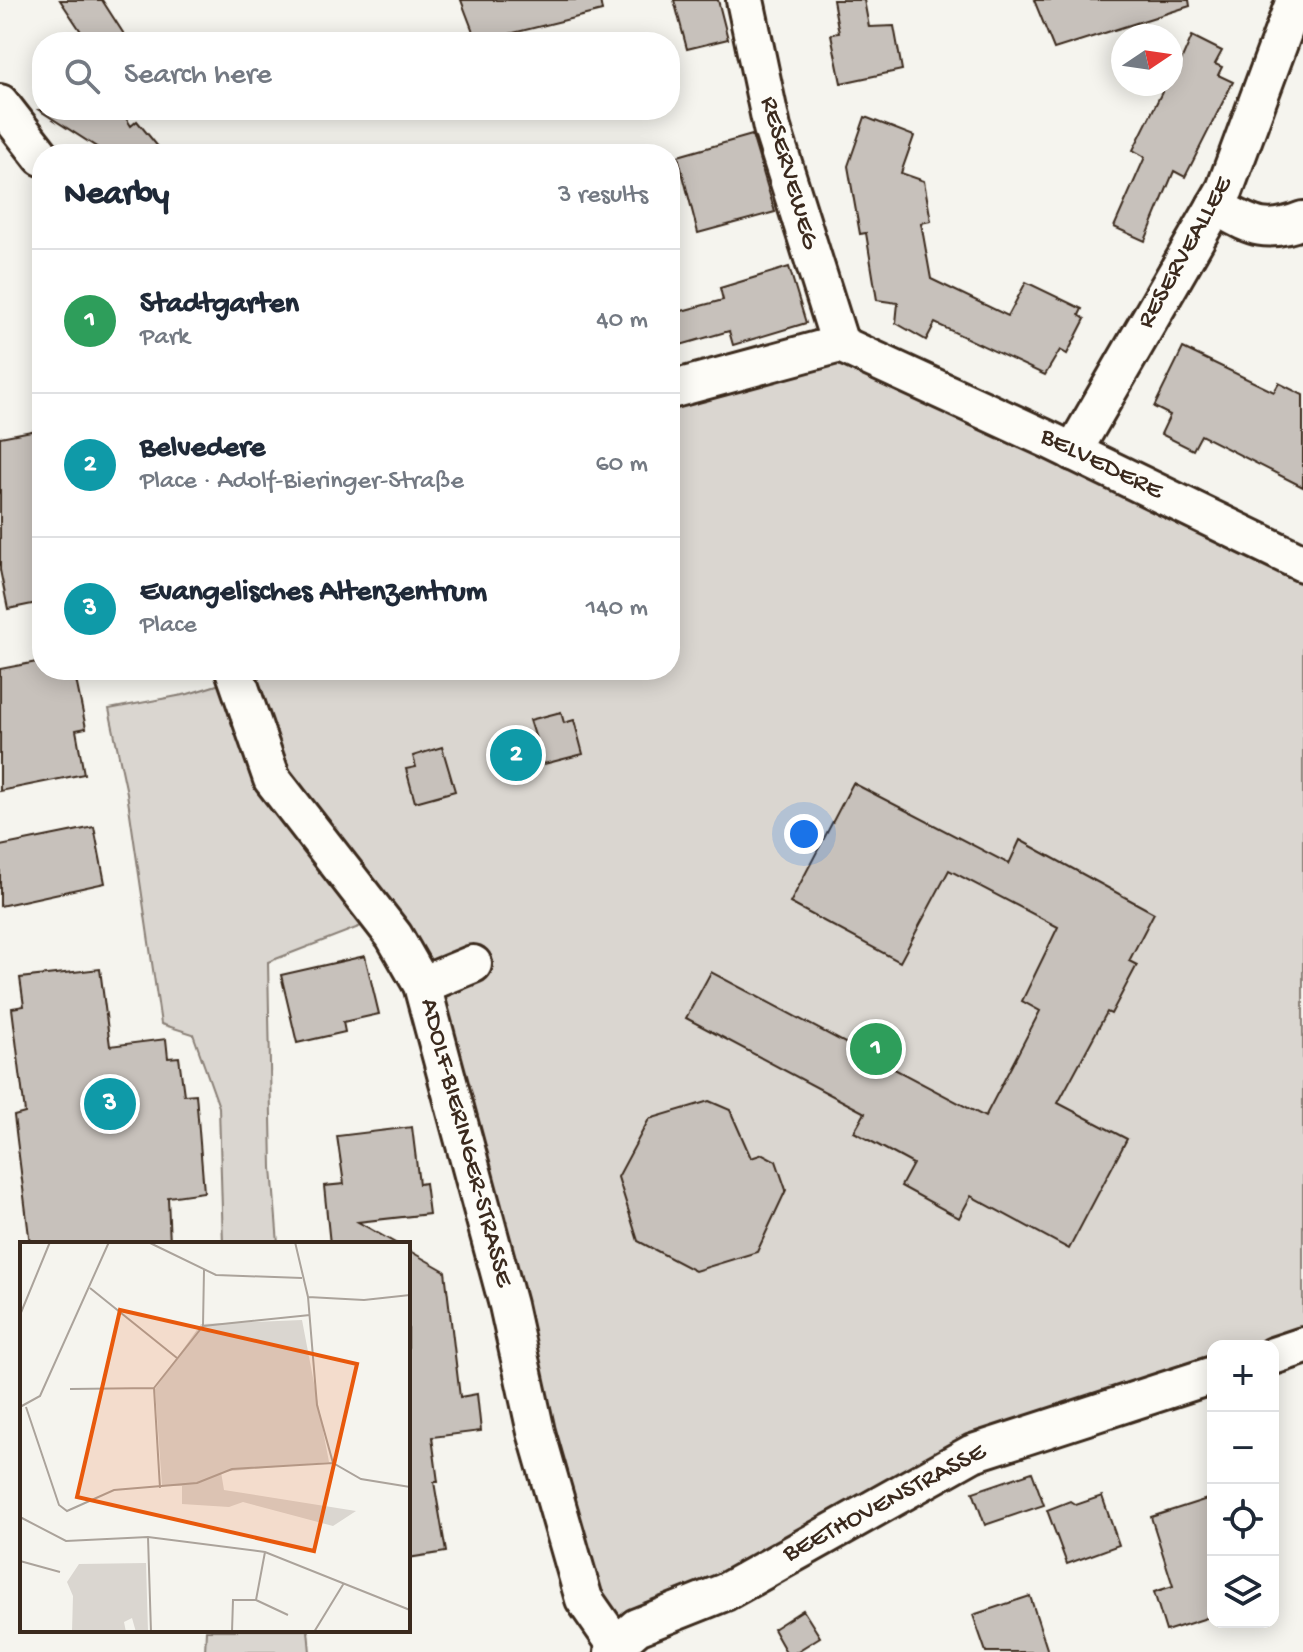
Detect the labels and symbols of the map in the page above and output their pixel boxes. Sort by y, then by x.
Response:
north arrow [1111,24,1183,96]
street label: RESERVEWEG [751,93,825,254]
street label: RESERVEALLEE [1131,171,1241,334]
street label: BELVEDERE [1034,422,1168,508]
pin: 2 [490,725,542,785]
your location [784,814,824,854]
street label: ADOLF-BIERINGER-STRASSE [412,995,519,1291]
pin: 1 [850,1019,902,1079]
pin: 3 [84,1074,136,1134]
inset map [20,1242,410,1632]
street label: BEETHOVENSTRASSE [777,1437,992,1571]

